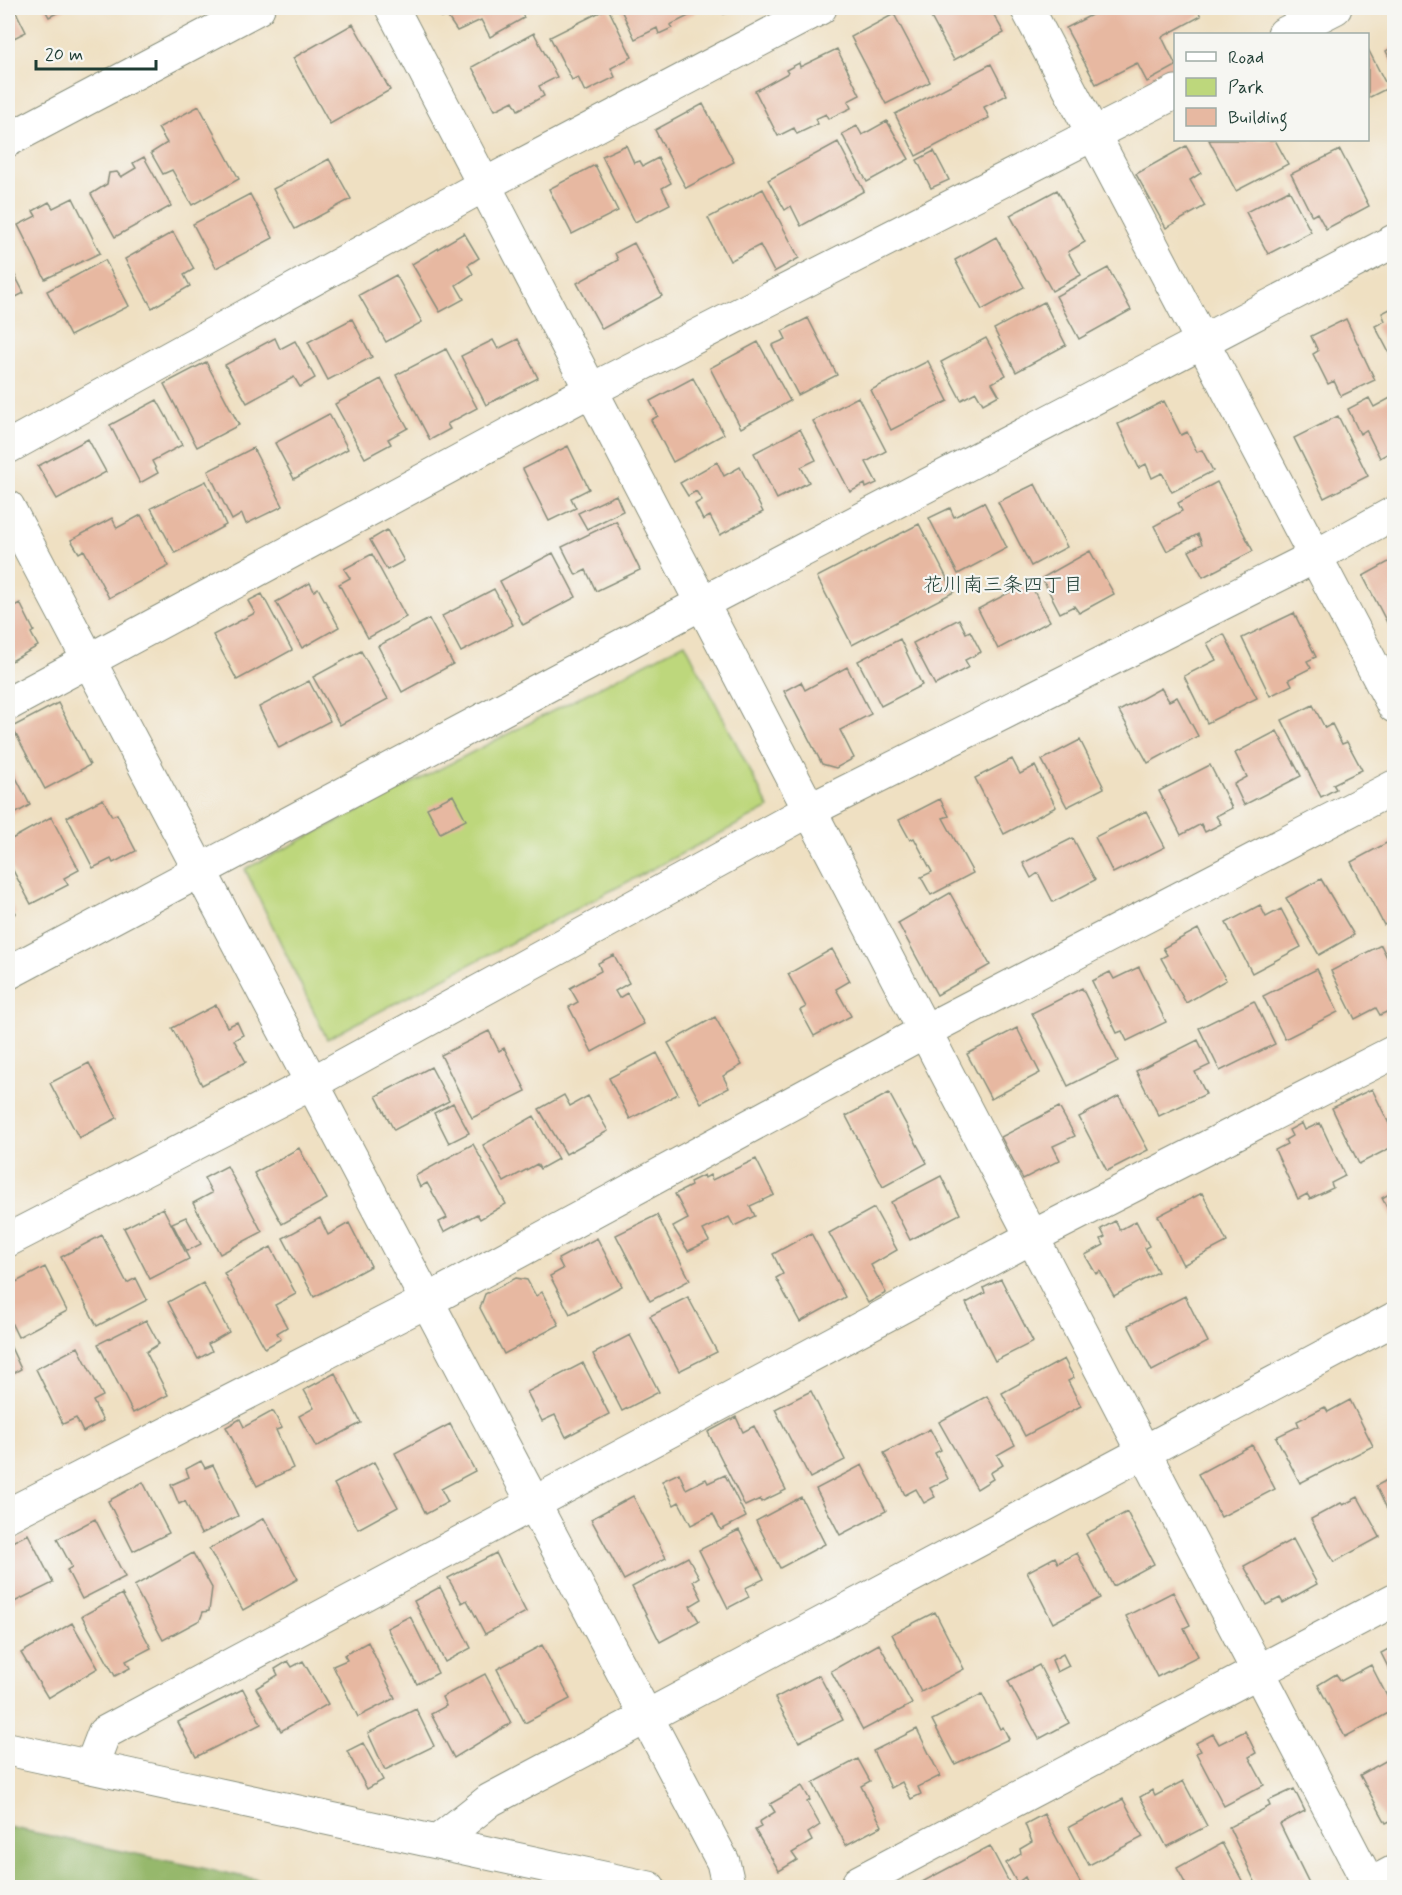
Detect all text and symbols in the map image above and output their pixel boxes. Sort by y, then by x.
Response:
scale bar [36,33,156,71]
legend [1174,33,1369,141]
text: 20 m [45,43,83,67]
text: Road [1228,46,1264,70]
text: Park [1228,76,1264,100]
text: Building [1228,106,1288,132]
district label: 花川南三条四丁目 [923,572,1083,599]

